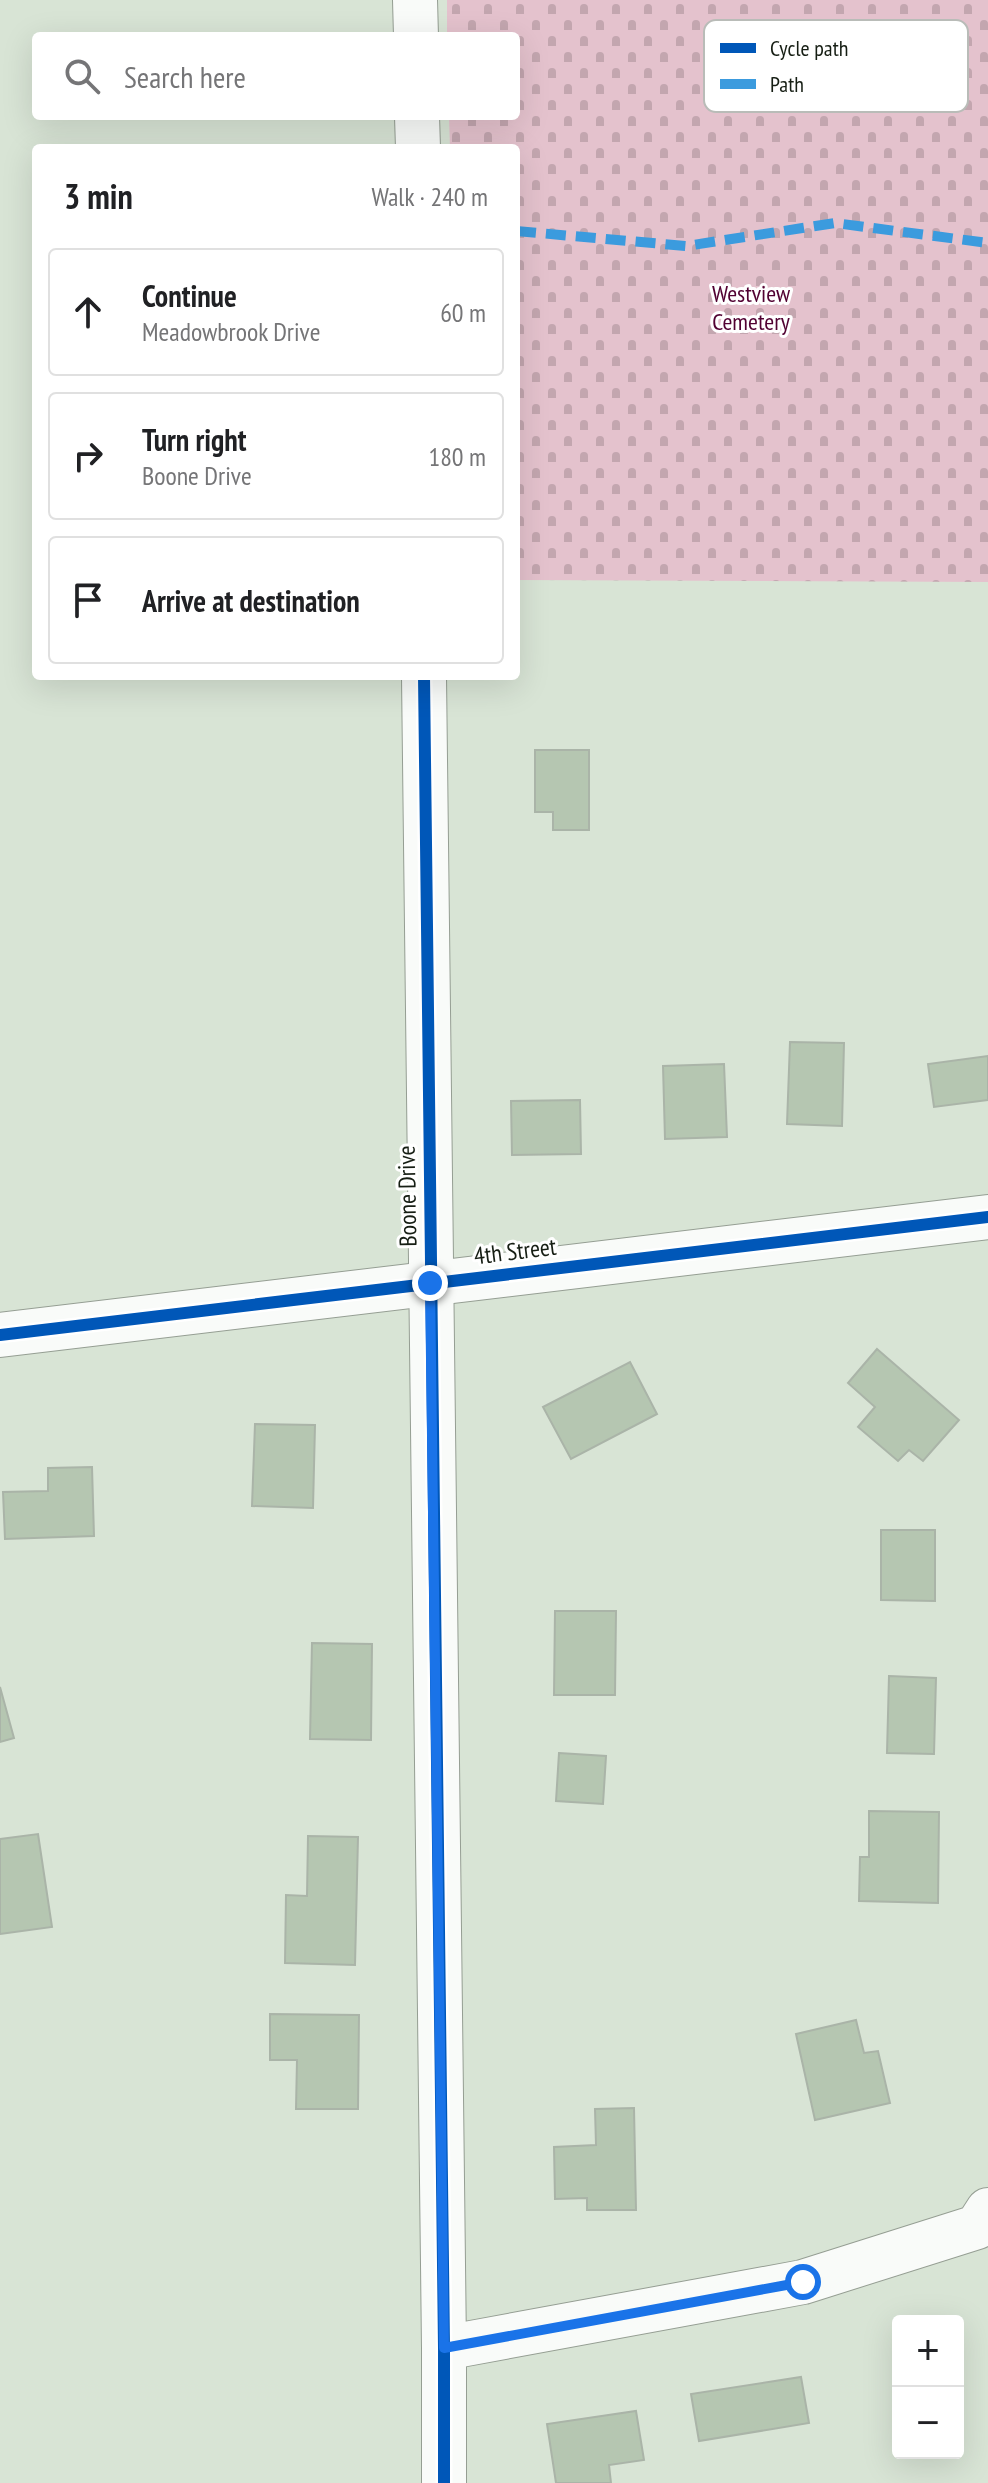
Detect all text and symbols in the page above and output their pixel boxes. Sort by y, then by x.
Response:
legend [704,20,968,112]
search box [32,32,520,120]
text: Cycle path [770,34,848,62]
icon: search [60,54,104,98]
text: Search here [124,57,246,96]
text: Path [770,70,804,98]
text: 3 min [64,174,133,218]
text: Walk · 240 m [371,180,488,213]
text: Continue [142,276,237,315]
park label: Westview Cemetery [712,278,791,337]
icon: ahead [66,290,110,334]
text: 60 m [440,296,486,329]
text: Meadowbrook Drive [142,315,320,348]
text: Turn right [142,420,246,459]
icon: right [66,434,110,478]
text: 180 m [428,440,486,473]
text: Boone Drive [142,459,252,492]
icon: arrive [66,578,110,622]
text: Arrive at destination [142,581,360,620]
street label: Boone Drive [391,1145,423,1247]
street label: 4th Street [472,1231,558,1271]
route end [412,1265,448,1301]
route start [785,2264,821,2300]
map controls [892,2315,964,2459]
button: + [892,2315,964,2387]
button: − [892,2387,964,2459]

